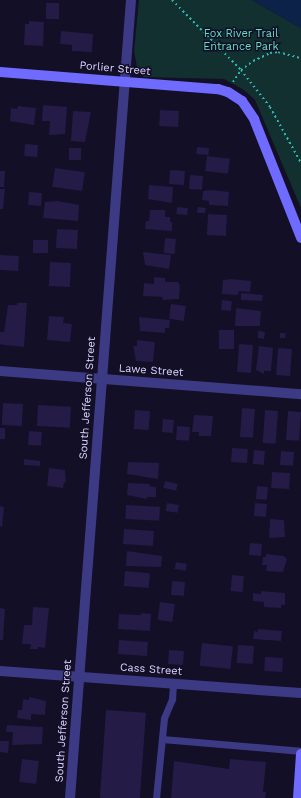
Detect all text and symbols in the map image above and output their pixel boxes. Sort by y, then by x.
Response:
park label: Fox River Trail Entrance Park [203,28,279,54]
street label: Porlier Street [79,59,151,79]
street label: South Jefferson Street [77,336,99,460]
street label: Lawe Street [118,362,184,380]
street label: South Jefferson Street [53,659,75,783]
street label: Cass Street [120,661,182,679]

